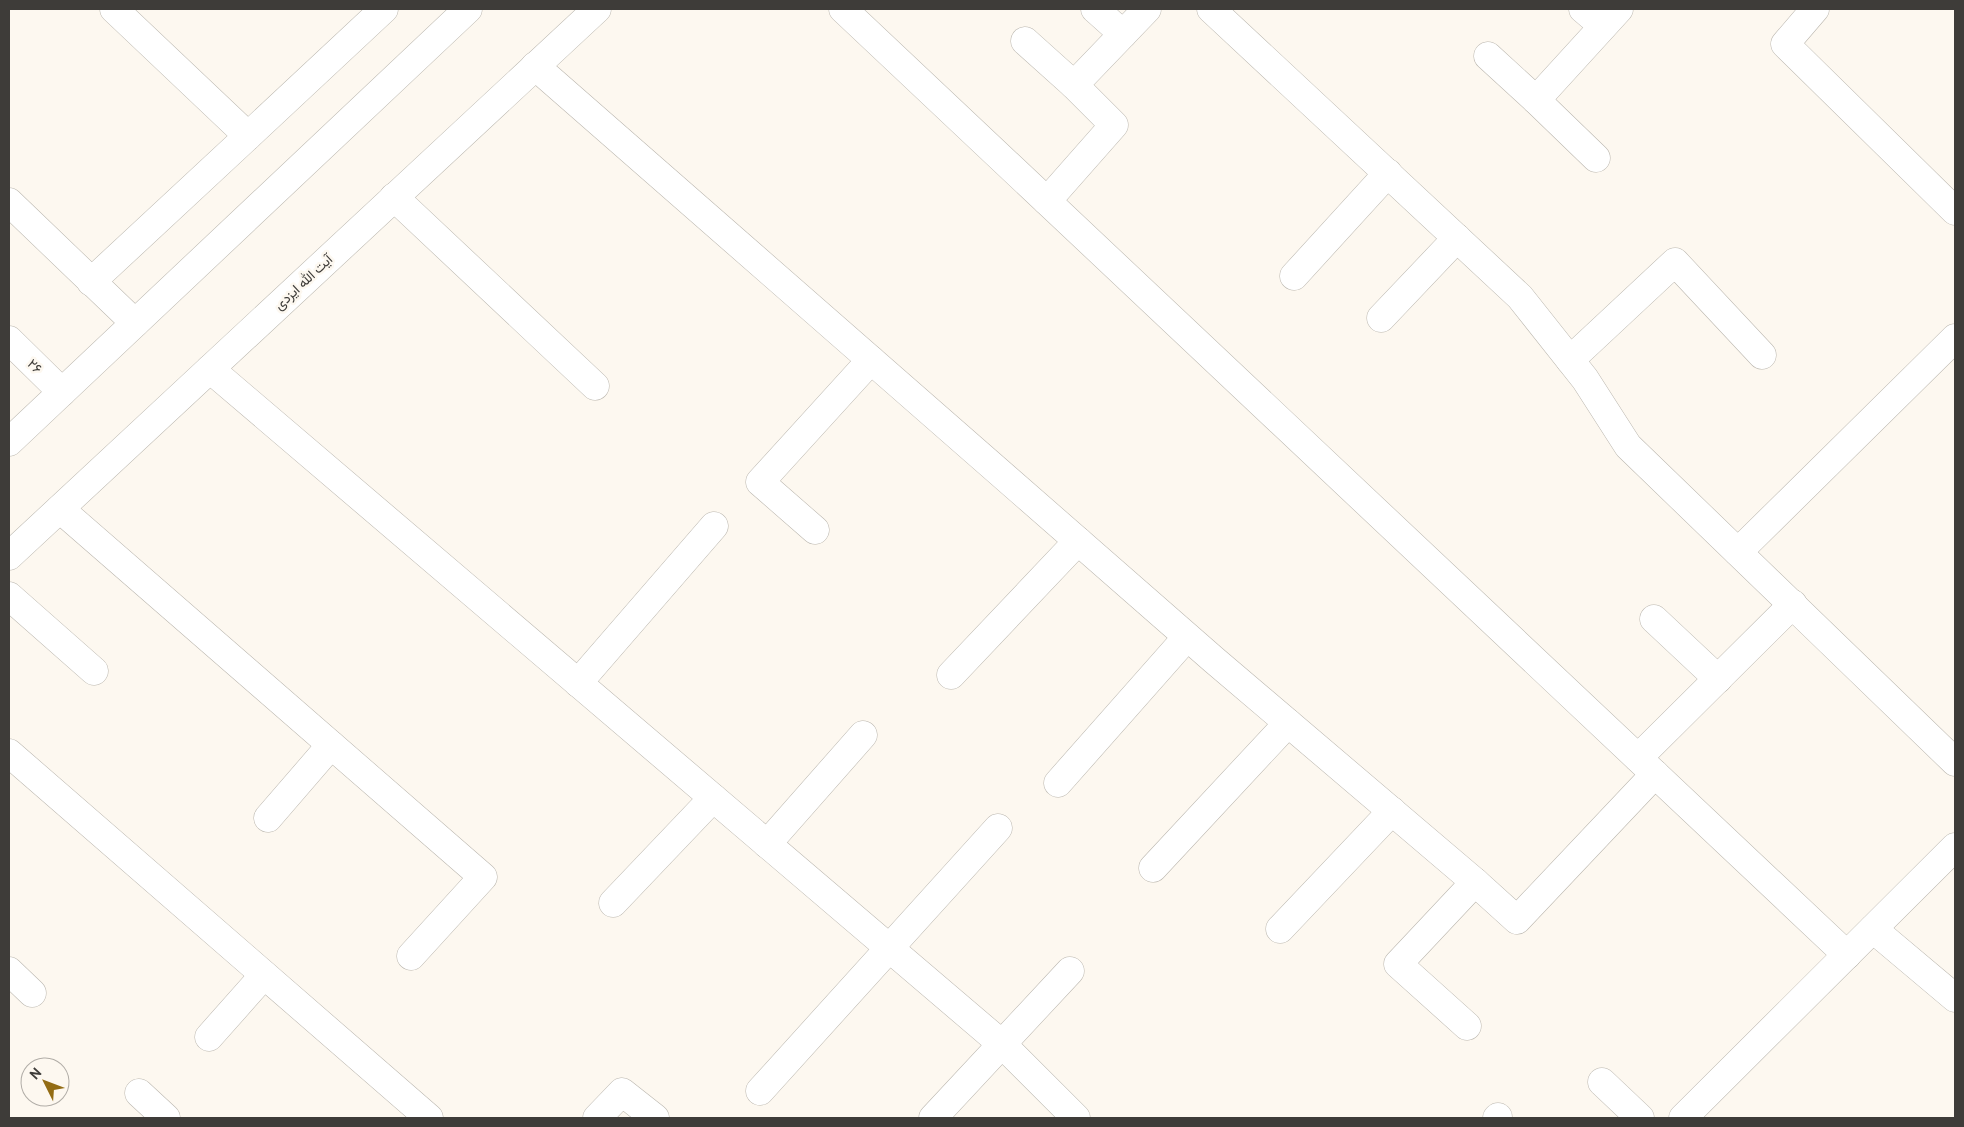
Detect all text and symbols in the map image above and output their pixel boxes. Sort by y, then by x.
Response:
street label: آیت الله ایزدی [271,250,338,314]
street label: ۲۶ [23,356,45,378]
north arrow [20,1057,70,1107]
text: N [27,1065,46,1084]

